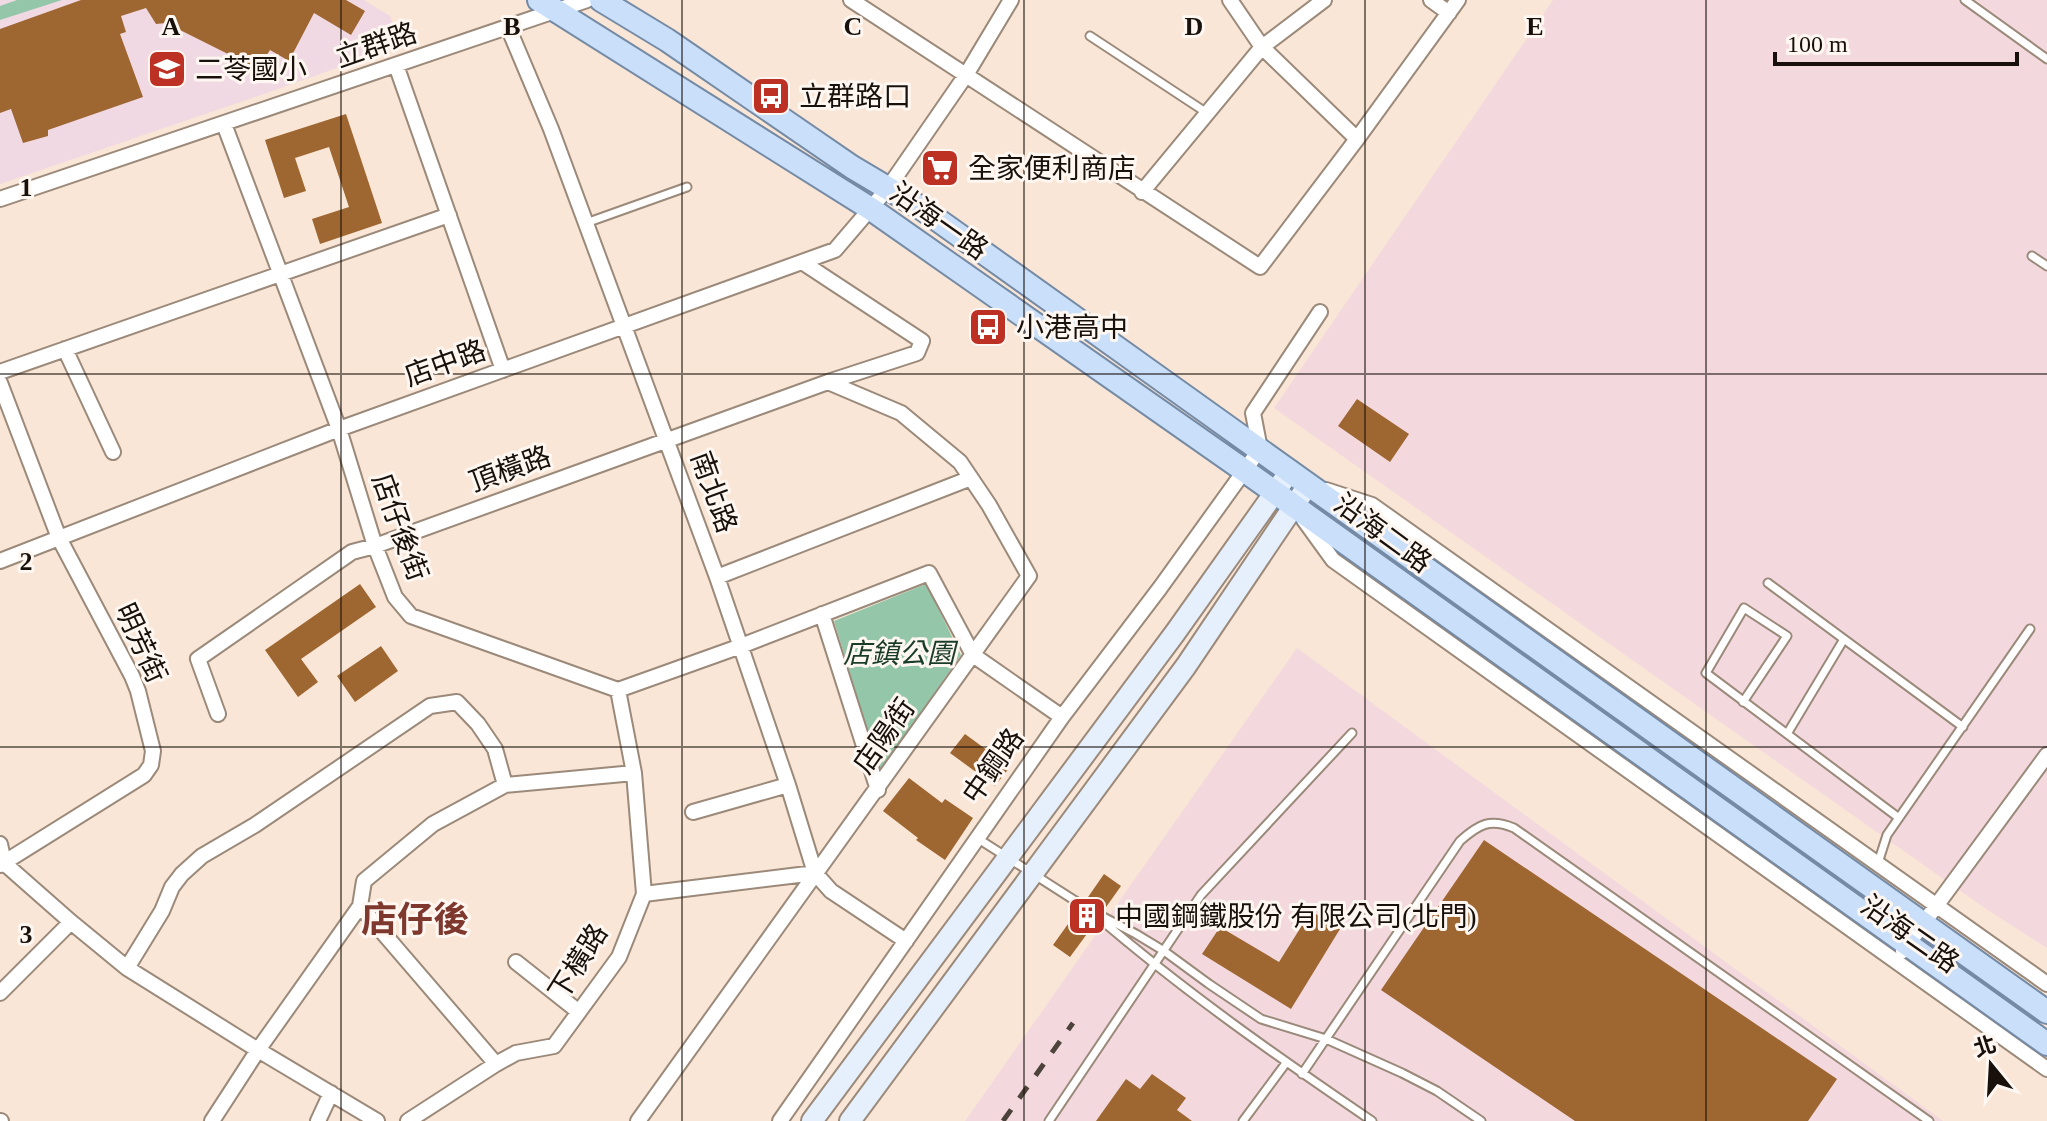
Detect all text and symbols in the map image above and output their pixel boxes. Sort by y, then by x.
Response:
text: A [162,12,181,41]
text: B [503,12,521,41]
text: C [844,12,862,41]
text: D [1185,12,1203,41]
text: E [1526,12,1544,41]
scale bar [1775,16,2017,66]
street label: 立群路 [331,17,421,73]
text: 100 m [1787,31,1848,57]
school or university icon: 二苓國小 [146,48,188,90]
place label: 二苓國小 [195,54,307,85]
bus stop icon: 立群路口 [750,75,792,117]
place label: 立群路口 [799,81,911,112]
supermarket icon: 全家便利商店 [919,147,961,189]
place label: 全家便利商店 [968,153,1136,184]
text: 1 [20,173,33,202]
street label: 沿海一路 [884,176,994,266]
bus stop icon: 小港高中 [967,306,1009,348]
place label: 小港高中 [1016,312,1128,343]
street label: 店中路 [400,334,490,392]
street label: 頂橫路 [465,440,555,498]
street label: 南北路 [685,447,743,537]
street label: 店仔後街 [366,469,434,585]
street label: 沿海二路 [1329,488,1437,578]
text: 2 [20,547,33,576]
street label: 明芳街 [109,598,173,688]
park label: 店鎮公園 [843,638,959,669]
street label: 店陽街 [847,693,921,779]
street label: 中鋼路 [956,723,1030,809]
street label: 沿海二路 [1855,889,1965,979]
building icon: 中國鋼鐵股份 有限公司(北門) [1066,895,1108,937]
district label: 店仔後 [361,900,469,940]
place label: 中國鋼鐵股份 有限公司(北門) [1115,901,1477,932]
street label: 下橫路 [543,918,613,1006]
text: 3 [20,920,33,949]
north arrow [1951,1025,2031,1105]
text: 北 [1971,1031,1999,1062]

